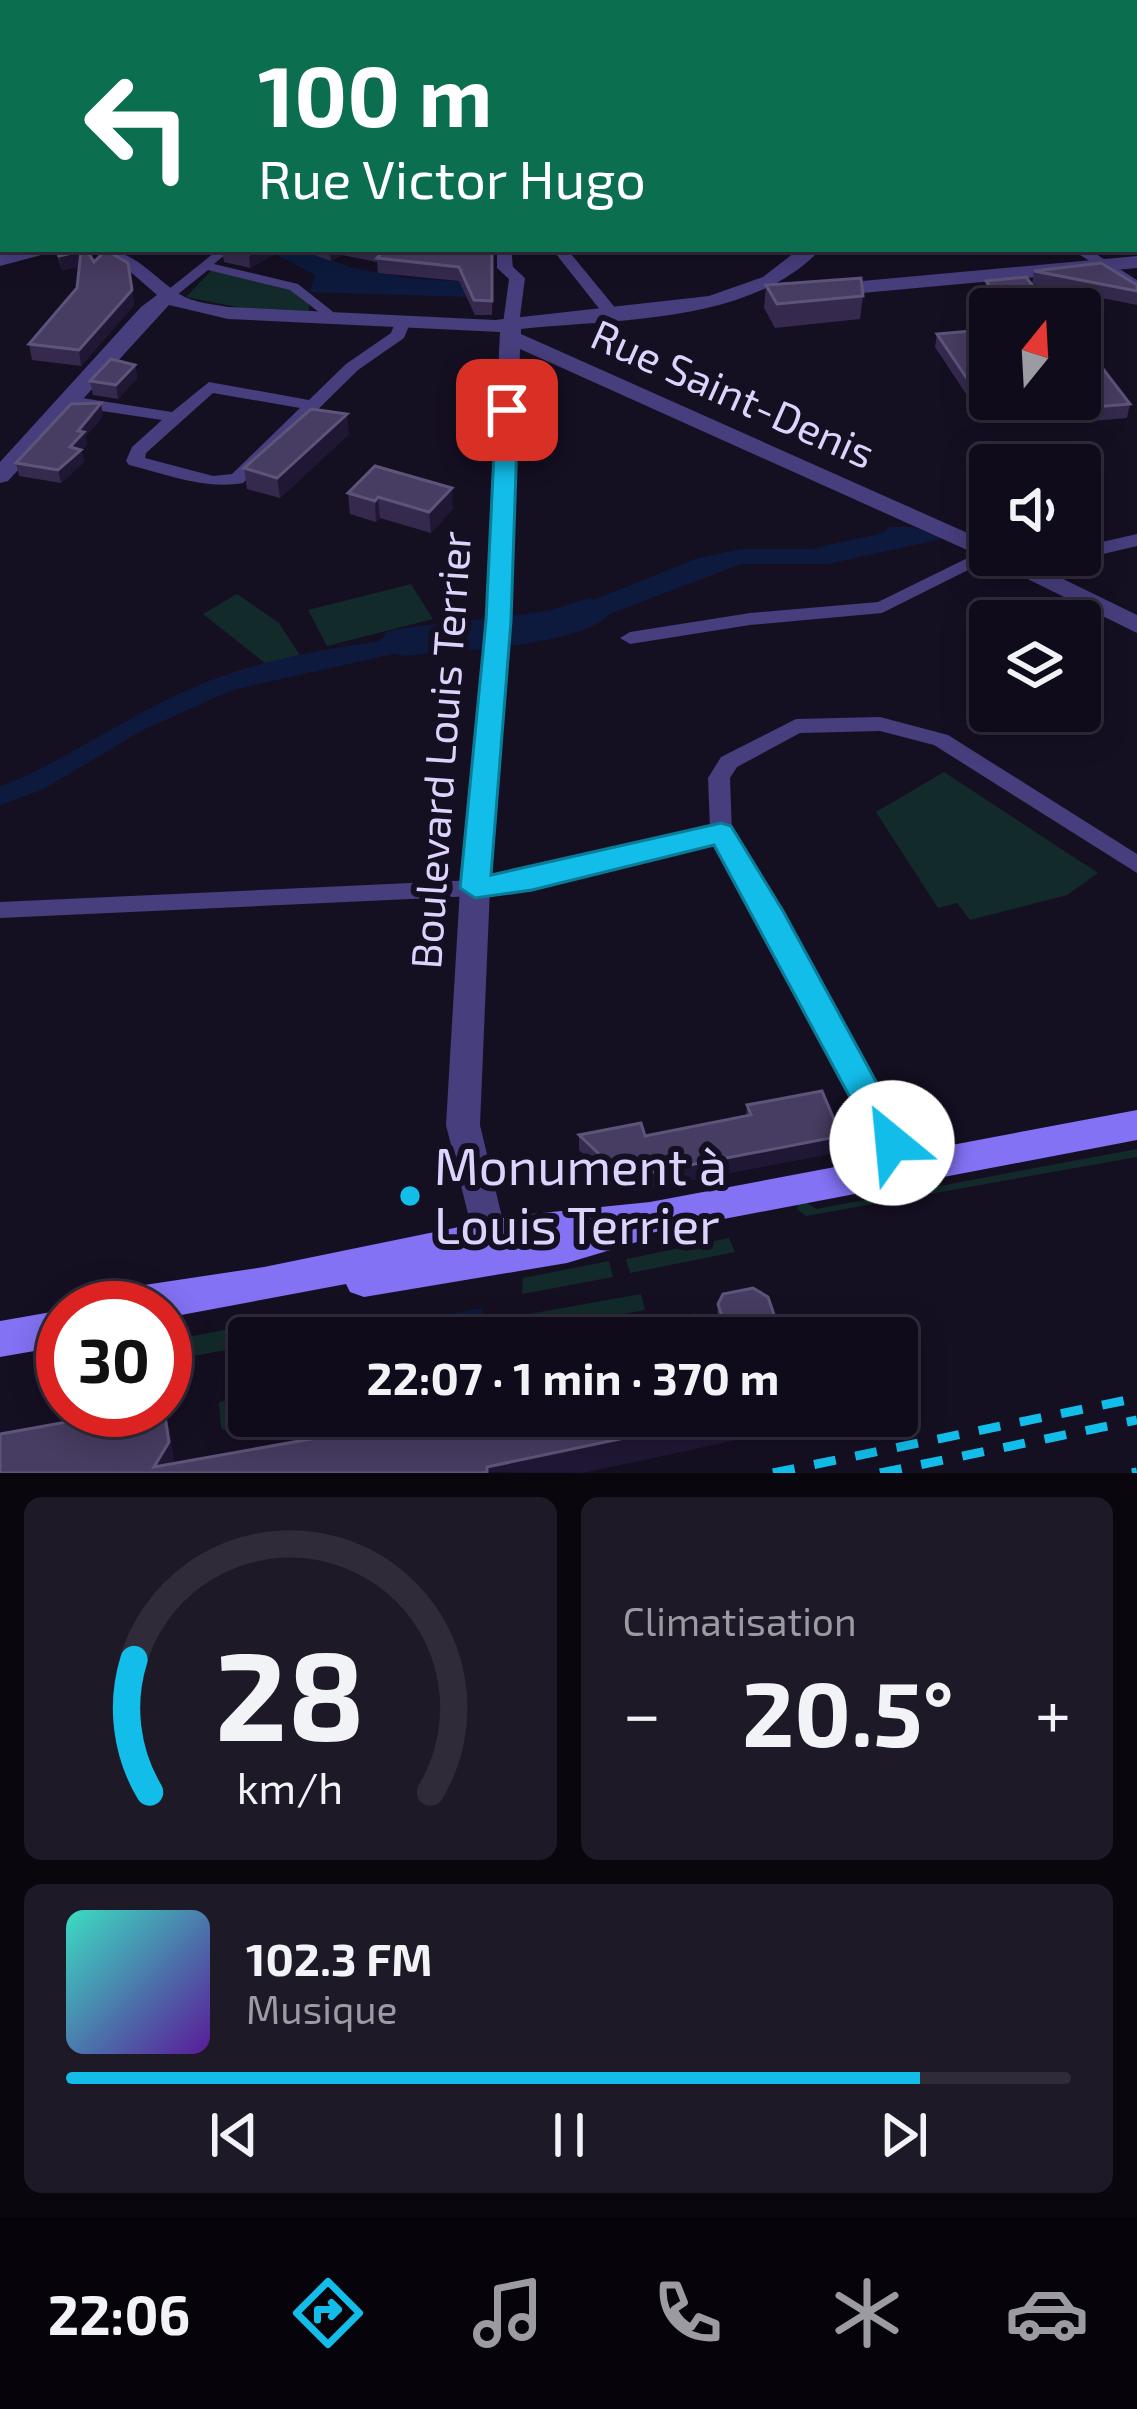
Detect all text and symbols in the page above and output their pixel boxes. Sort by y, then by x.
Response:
text: 100 m [258,43,492,144]
icon: left [60,48,216,204]
text: Rue Victor Hugo [258,145,646,210]
north arrow [969,288,1101,420]
map controls [969,288,1101,732]
street label: Rue Saint-Denis [585,307,883,477]
pin [456,359,558,461]
icon: arrive [474,377,540,443]
button: sound [969,444,1101,576]
street label: Boulevard Louis Terrier [399,529,479,971]
button: layers [969,600,1101,732]
position arrow [829,1080,955,1206]
place label: Monument à Louis Terrier [434,1134,727,1254]
marker: Monument à Louis Terrier [397,1183,423,1209]
speed limit sign: 30 [36,1281,192,1437]
text: 22:07 · 1 min · 370 m [367,1350,779,1404]
text: Climatisation [623,1597,857,1644]
text: 28 [215,1616,365,1766]
text: 20.5° [742,1657,954,1765]
text: − [623,1672,661,1751]
text: + [1035,1672,1071,1751]
text: km/h [237,1760,343,1812]
text: 102.3 FM [246,1931,432,1985]
text: Musique [246,1985,397,2032]
icon: previous [201,2102,267,2168]
icon: pause [536,2102,602,2168]
icon: next [871,2102,937,2168]
icon: directions [286,2271,370,2355]
icon: music [466,2271,550,2355]
icon: phone [646,2271,730,2355]
icon: climate [825,2271,909,2355]
icon: car [1005,2271,1089,2355]
text: 22:06 [48,2281,190,2346]

